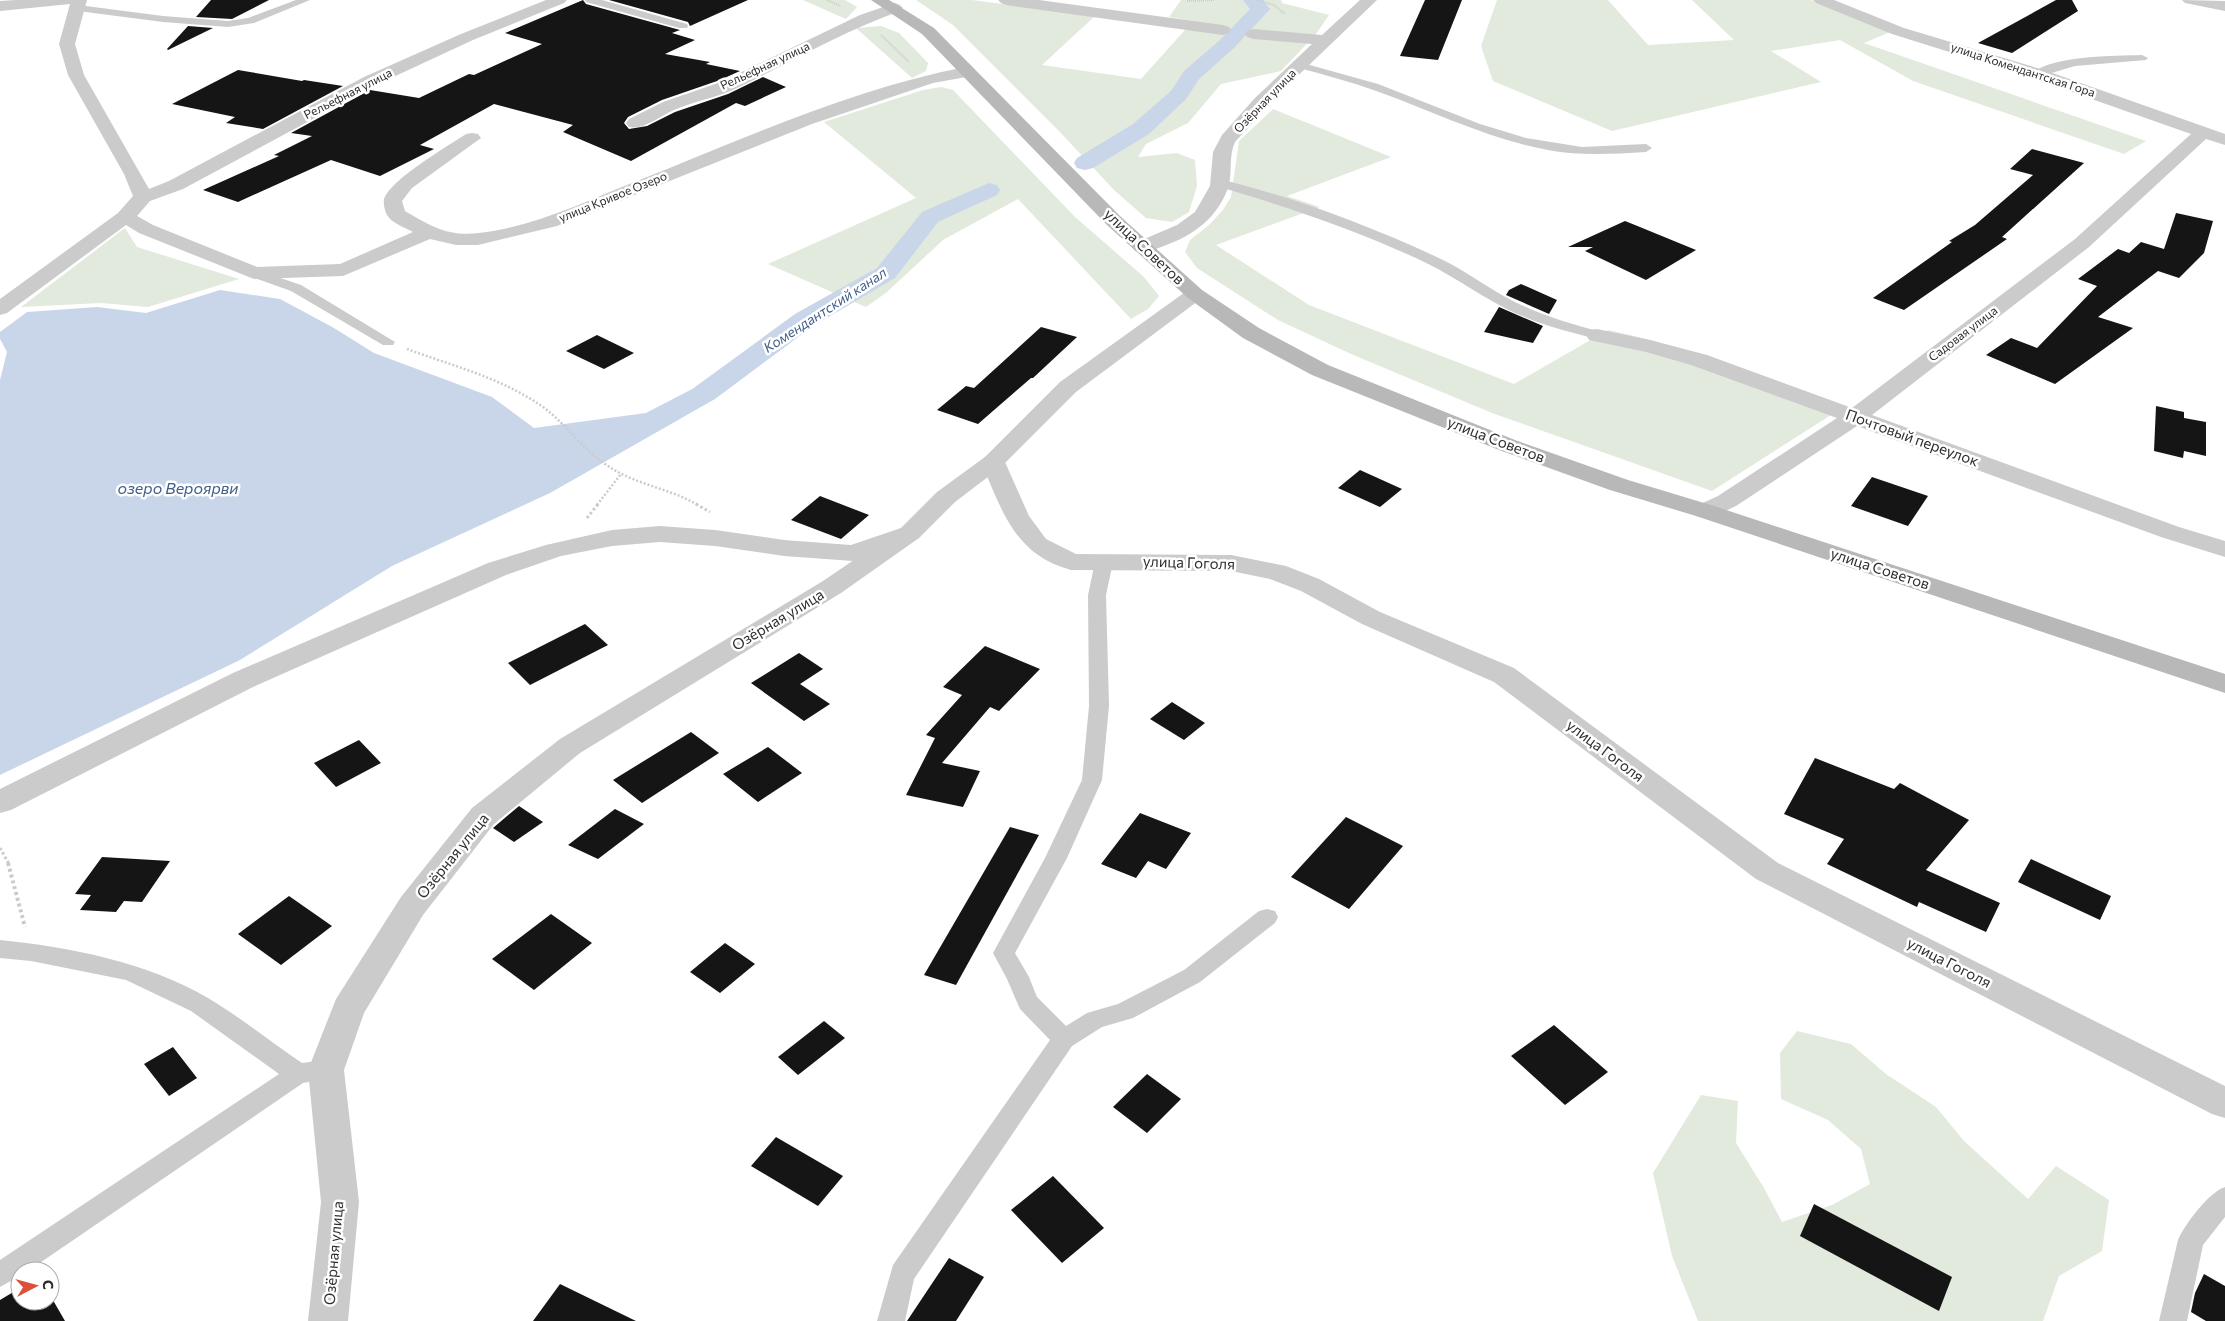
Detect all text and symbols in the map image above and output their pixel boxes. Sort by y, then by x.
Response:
street label: Рельефная улица [718,38,811,92]
street label: улица Комендантская Гора [1950,39,2097,99]
street label: Рельефная улица [301,65,394,121]
street label: Озёрная улица [1230,65,1298,135]
street label: улица Кривое Озеро [557,168,669,224]
street label: улица Советов [1101,205,1188,288]
water label: Комендантский канал [760,263,890,356]
street label: Садовая улица [1925,303,2000,364]
street label: Почтовый переулок [1843,405,1981,469]
street label: улица Советов [1445,412,1548,466]
water label: озеро Вероярви [118,478,238,497]
street label: улица Советов [1829,544,1932,593]
street label: улица Гоголя [1143,551,1235,573]
street label: Озёрная улица [728,585,827,654]
street label: улица Гоголя [1563,715,1648,785]
street label: Озёрная улица [412,809,492,902]
street label: улица Гоголя [1904,933,1995,991]
street label: Озёрная улица [319,1200,347,1306]
north arrow [10,1261,60,1311]
text: С [39,1279,57,1290]

